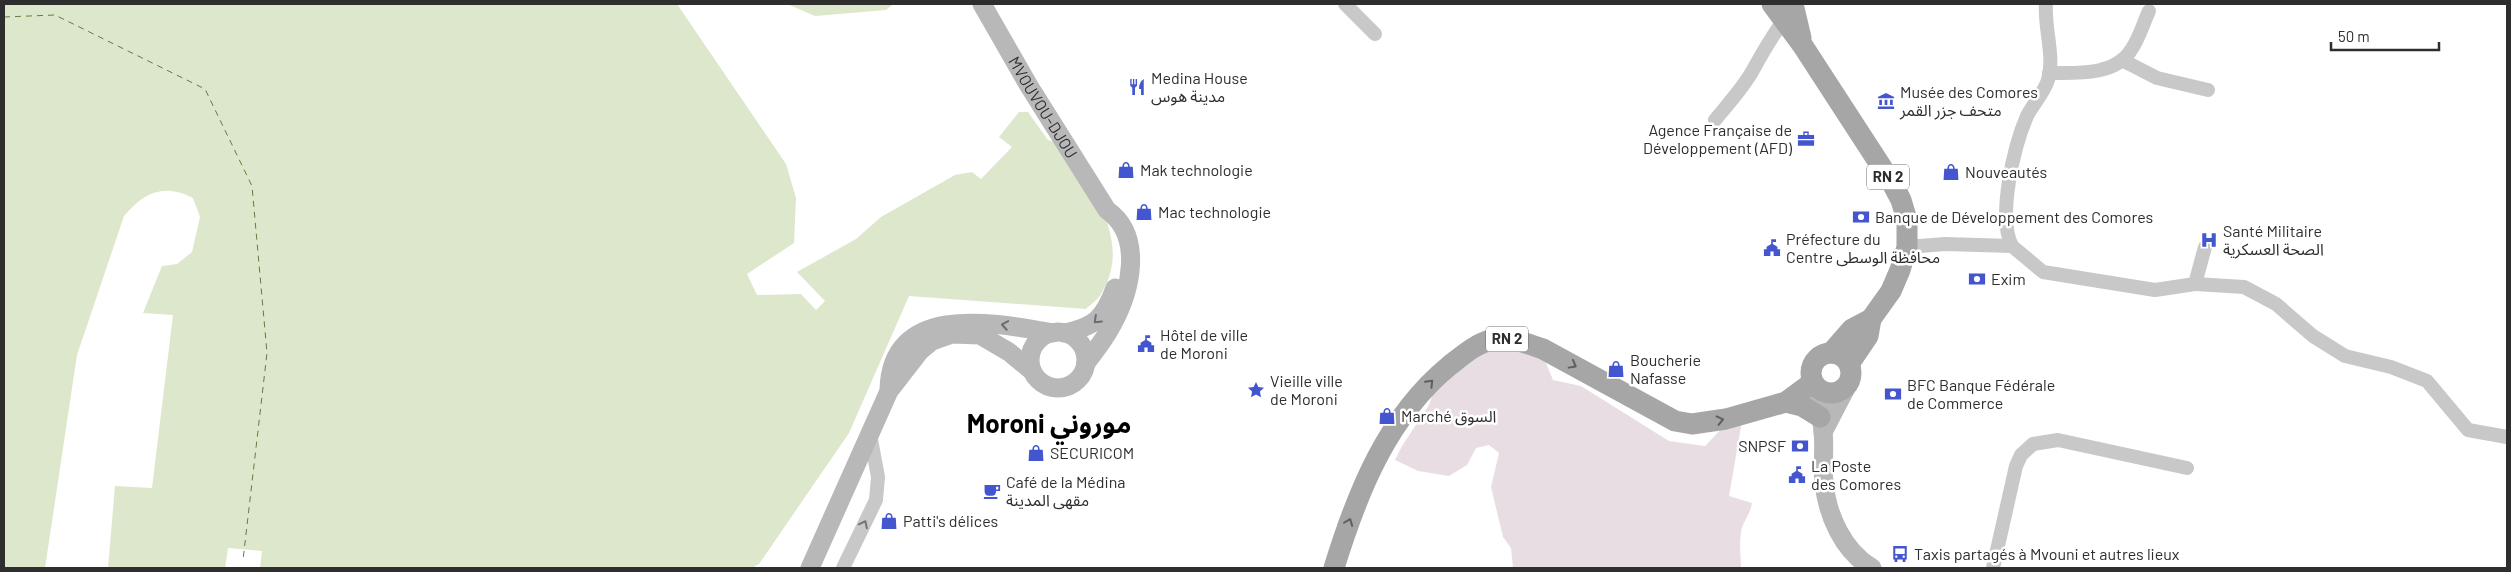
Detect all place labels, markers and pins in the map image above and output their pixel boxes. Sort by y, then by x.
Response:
place label: Medina House مدينة هوس [1151,68,1248,106]
restaurant icon: Medina House مدينة هوس [1127,77,1147,97]
place label: Musée des Comores متحف جزر القمر [1899,82,2038,120]
museum icon: Musée des Comores متحف جزر القمر [1876,91,1896,111]
place label: Agence Française de Développement (AFD) [1643,120,1793,157]
office icon: Agence Française de Développement (AFD) [1796,129,1816,149]
shop icon: Mak technologie [1116,160,1136,180]
place label: Mak technologie [1140,160,1253,179]
shop icon: Nouveautés [1941,162,1961,182]
place label: Nouveautés [1965,162,2047,181]
shop icon: Mac technologie [1134,202,1154,222]
place label: Mac technologie [1158,202,1271,221]
bank icon: Banque de Développement des Comores [1851,207,1871,227]
place label: Banque de Développement des Comores [1875,207,2153,226]
place label: Santé Militaire الصحة العسكرية [2223,221,2324,259]
place label: Préfecture du Centre محافظة الوسطى [1786,229,1940,267]
hospital icon: Santé Militaire الصحة العسكرية [2199,230,2219,250]
public building icon: Préfecture du Centre محافظة الوسطى [1762,238,1782,258]
bank icon: Exim [1967,269,1987,289]
place label: Exim [1991,269,2026,288]
place label: Hôtel de ville de Moroni [1160,325,1248,362]
public building icon: Hôtel de ville de Moroni [1136,334,1156,354]
place label: Boucherie Nafasse [1630,350,1701,387]
shop icon: Boucherie Nafasse [1606,359,1626,379]
place label: Vieille ville de Moroni [1270,371,1343,408]
place label: BFC Banque Fédérale de Commerce [1907,375,2055,412]
place icon: Vieille ville de Moroni [1246,380,1266,400]
bank icon: BFC Banque Fédérale de Commerce [1883,384,1903,404]
shop icon: Marché السوق [1377,406,1397,426]
place label: Marché السوق [1401,406,1496,426]
place label: SNPSF [1738,436,1786,455]
bank icon: SNPSF [1790,436,1810,456]
shop icon: SECURICOM [1026,443,1046,463]
place label: SECURICOM [1050,443,1134,462]
place label: La Poste des Comores [1811,456,1901,493]
public building icon: La Poste des Comores [1787,465,1807,485]
place label: Café de la Médina مقهى المدينة [1006,472,1126,510]
cafe icon: Café de la Médina مقهى المدينة [982,481,1002,501]
shop icon: Patti's délices [879,511,899,531]
place label: Patti's délices [903,511,998,530]
bus stop icon: Taxis partagés à Mvouni et autres lieux [1890,544,1910,564]
place label: Taxis partagés à Mvouni et autres lieux [1914,544,2180,563]

